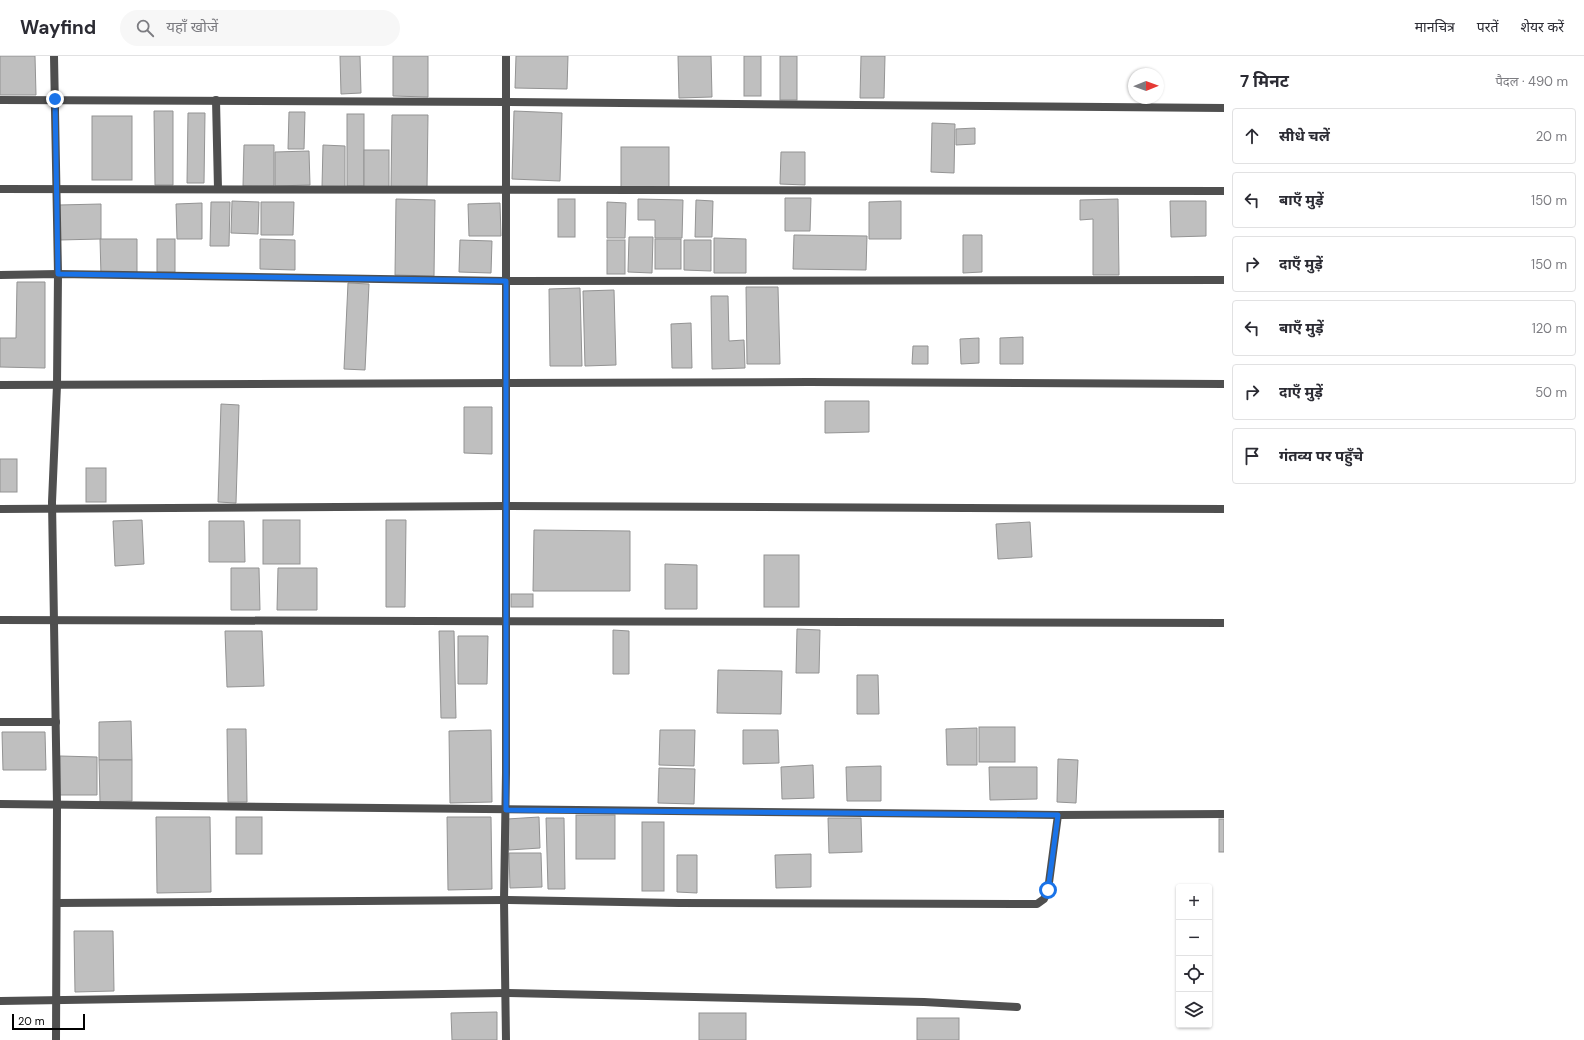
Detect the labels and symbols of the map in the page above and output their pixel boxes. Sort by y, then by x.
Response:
north arrow [1128,68,1164,104]
route end [46,90,64,108]
route start [1039,881,1057,899]
scale bar [12,1012,85,1031]

